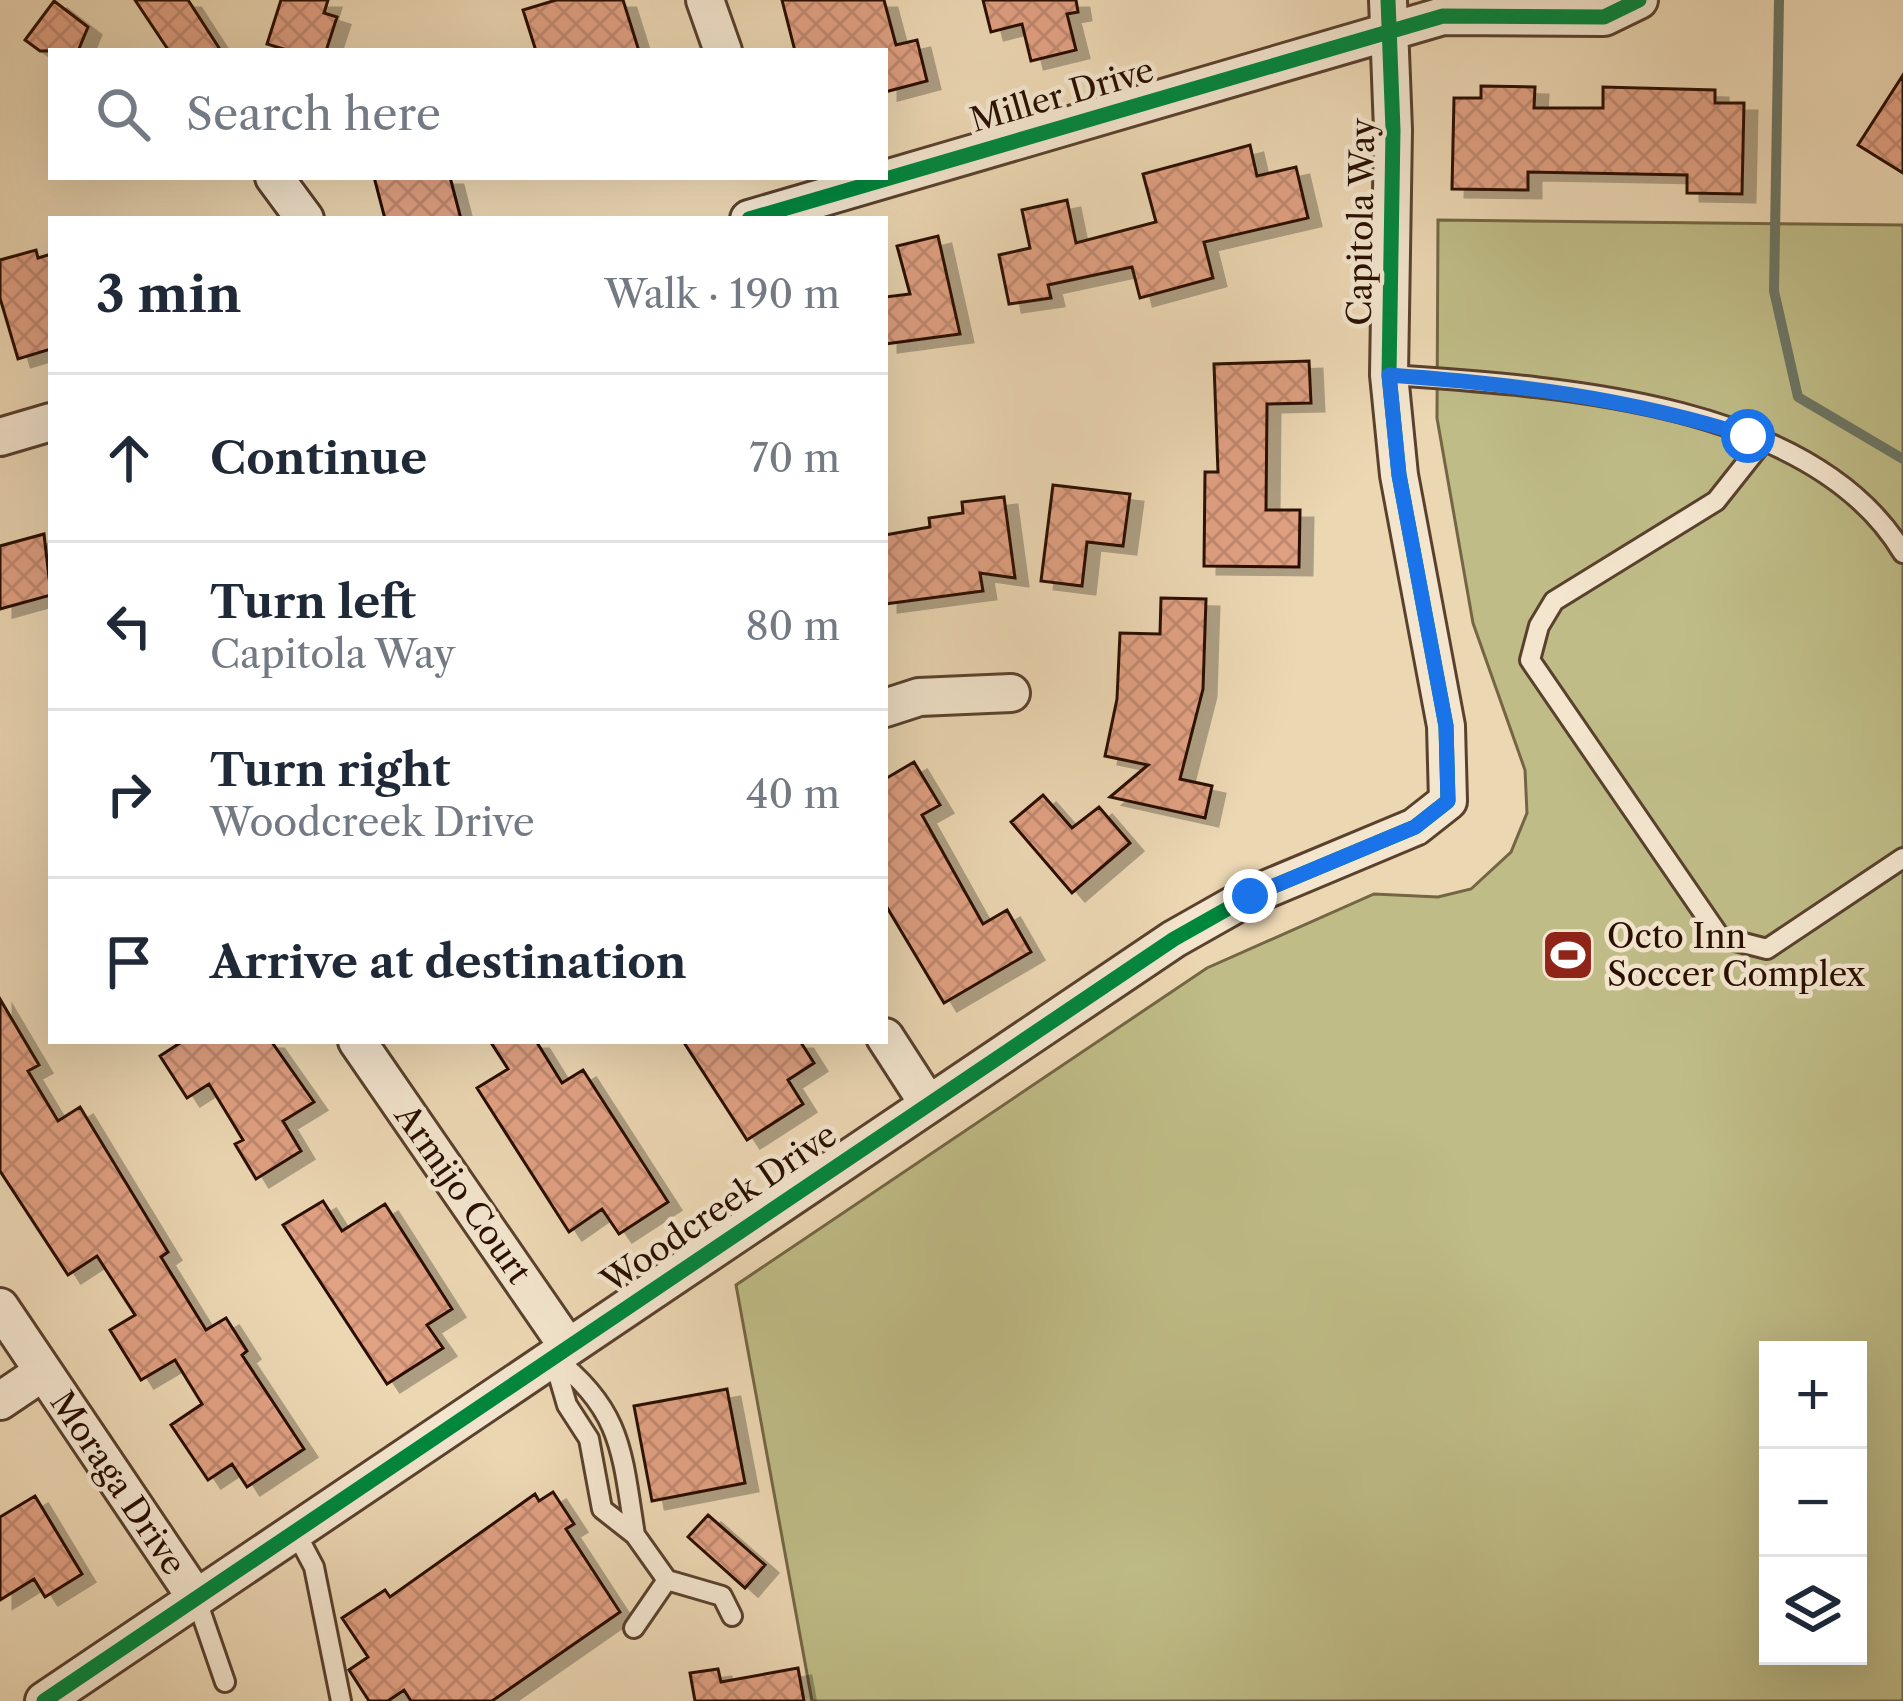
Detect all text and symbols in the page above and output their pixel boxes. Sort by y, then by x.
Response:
search box [48,48,888,180]
street label: Miller Drive [965,49,1159,141]
icon: search [90,81,156,147]
text: Search here [186,86,441,142]
street label: Capitola Way [1339,117,1383,326]
text: 3 min [96,263,242,325]
text: Walk · 190 m [604,270,840,318]
route start [1721,409,1775,463]
icon: ahead [96,425,162,491]
text: Continue [210,430,427,486]
text: 70 m [749,434,840,482]
text: Turn left [210,574,416,630]
icon: left [96,593,162,659]
text: 80 m [745,602,840,650]
text: Capitola Way [210,630,455,678]
text: Turn right [210,742,450,798]
icon: right [96,761,162,827]
text: 40 m [746,770,840,818]
text: Woodcreek Drive [210,798,535,846]
route end [1223,869,1277,923]
place label: Octo Inn Soccer Complex [1607,916,1866,995]
sports icon: Octo Inn Soccer Complex [1540,927,1596,983]
icon: arrive [96,929,162,995]
text: Arrive at destination [210,934,687,990]
street label: Armijo Court [386,1096,540,1292]
street label: Woodcreek Drive [593,1114,844,1302]
map controls [1759,1341,1867,1665]
button: + [1759,1341,1867,1449]
street label: Moraga Drive [42,1383,194,1583]
button: − [1759,1449,1867,1557]
button: layers [1759,1557,1867,1665]

